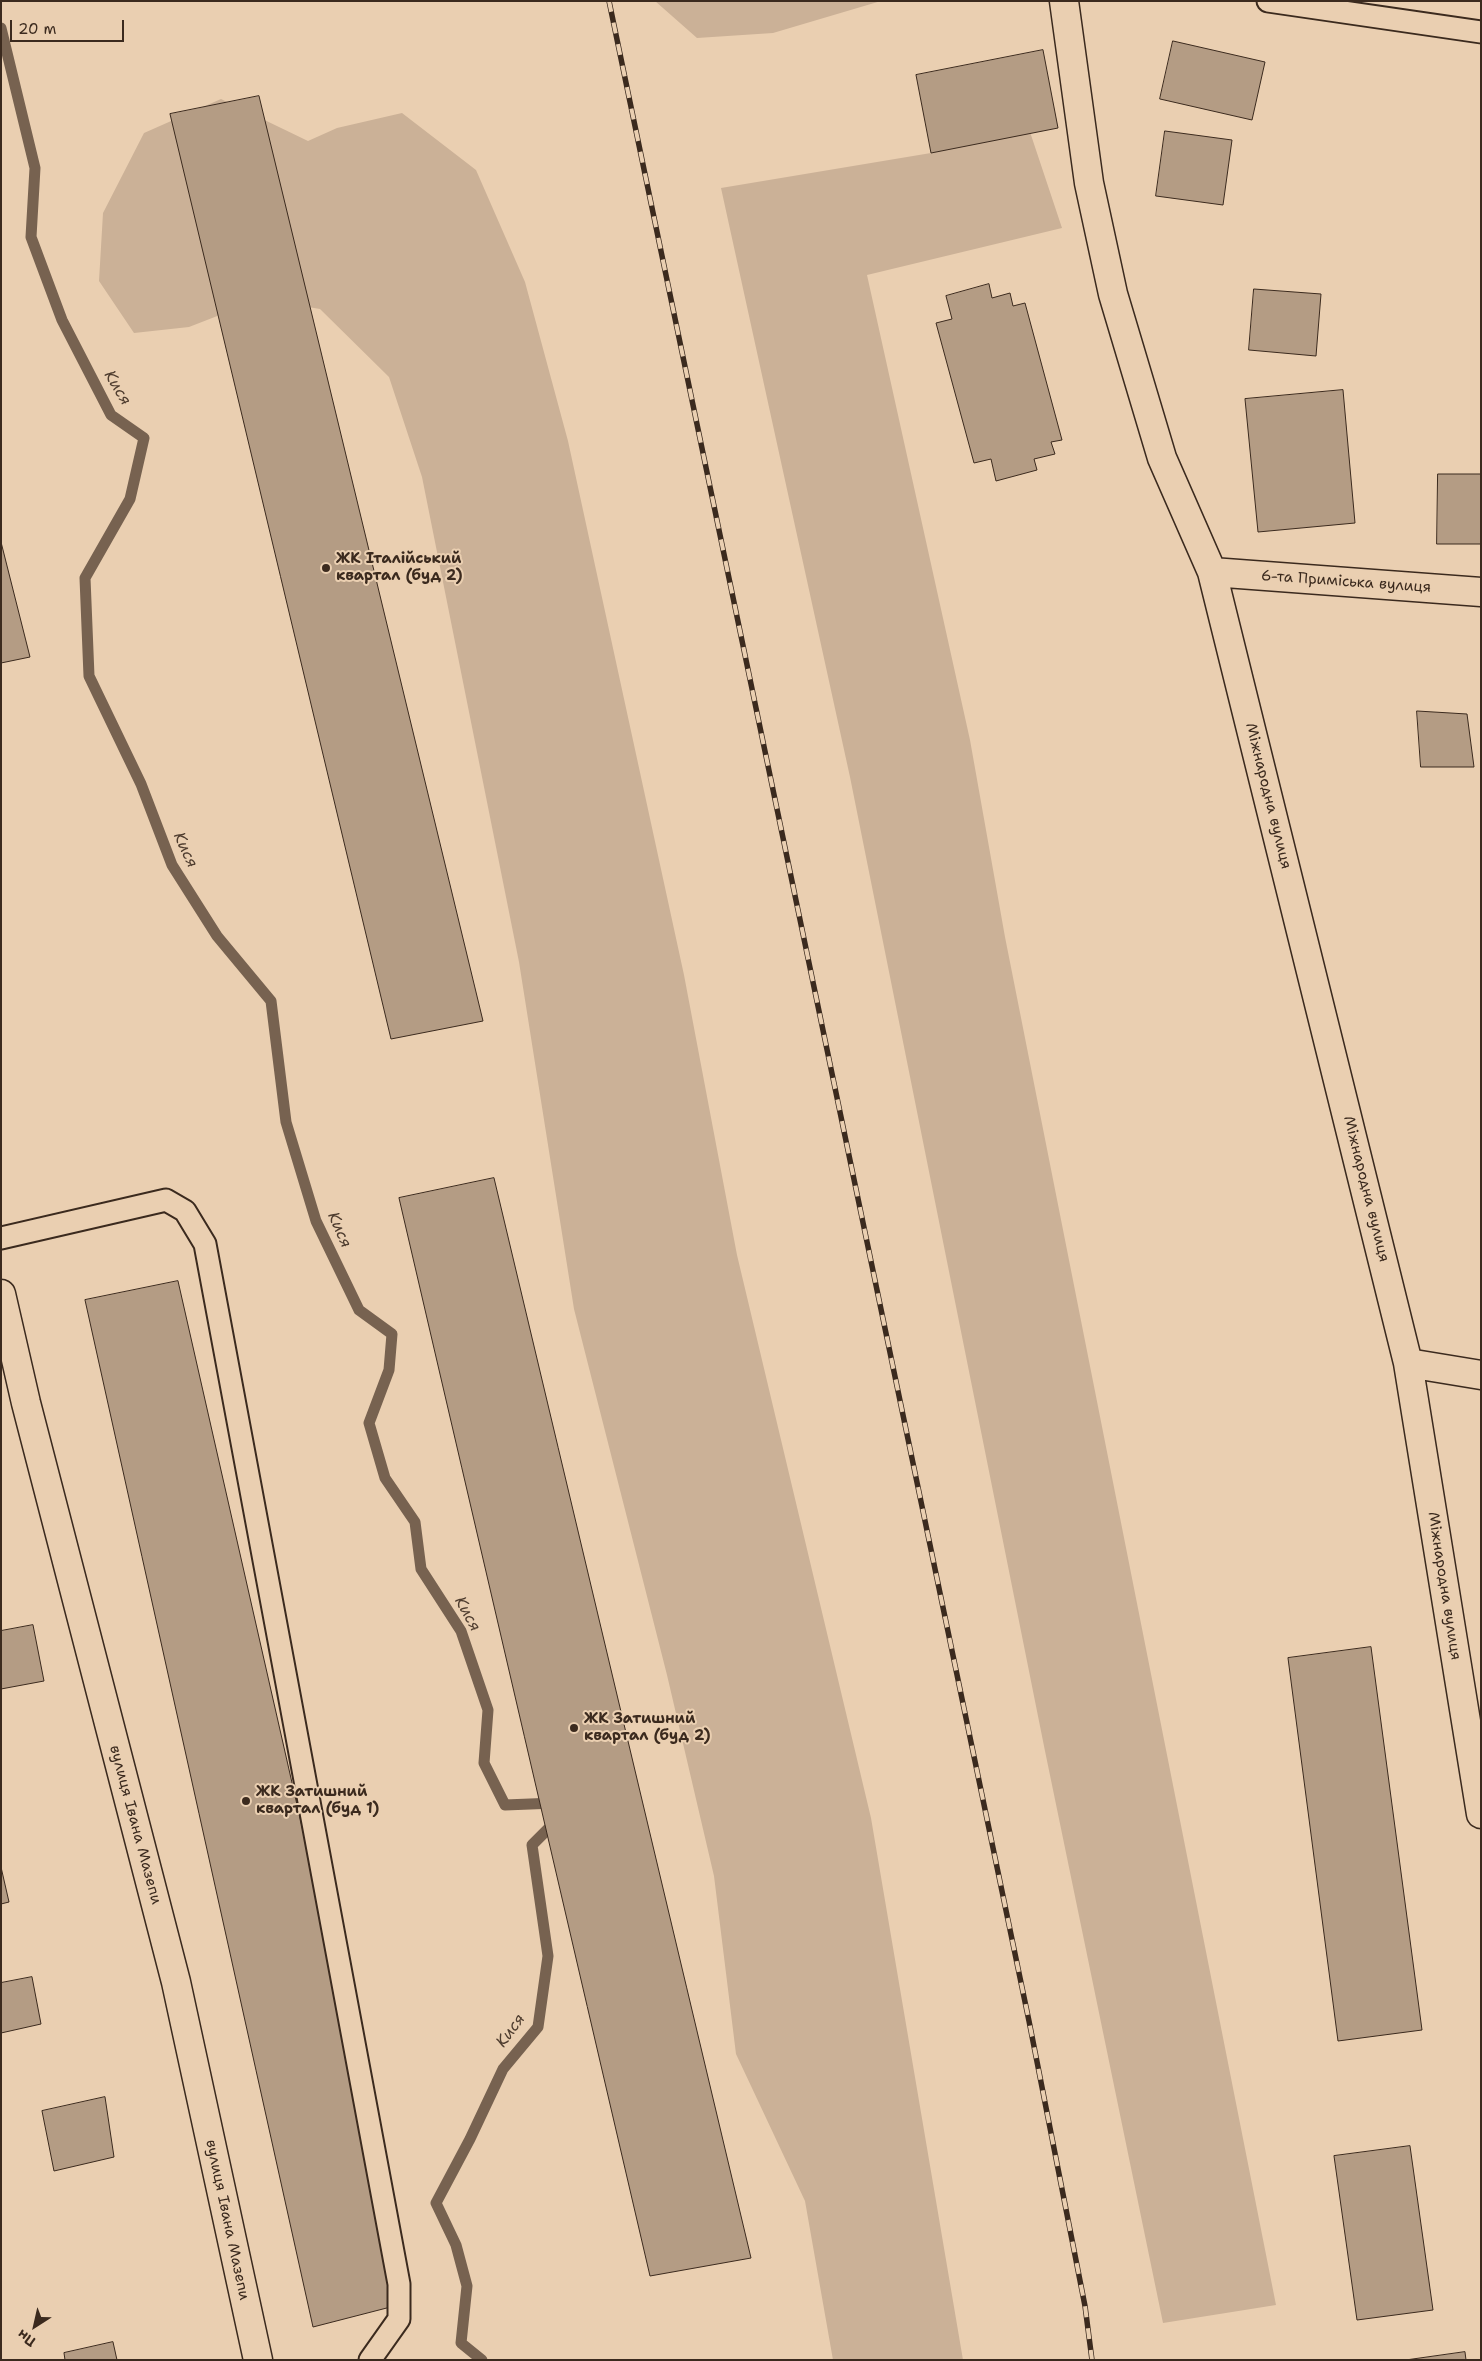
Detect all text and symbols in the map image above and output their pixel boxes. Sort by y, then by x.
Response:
scale bar [12,10,126,42]
text: 20 m [18,19,57,39]
water label: Кися [99,367,135,409]
place label: ЖК Італійський квартал (буд 2) [336,550,463,585]
marker: ЖК Італійський квартал (буд 2) [320,562,332,574]
street label: 6-та Приміська вулиця [1260,567,1432,597]
street label: Міжнародна вулиця [1241,721,1295,871]
water label: Кися [169,829,201,871]
street label: Міжнародна вулиця [1339,1114,1393,1264]
water label: Кися [323,1209,355,1251]
street label: Міжнародна вулиця [1423,1511,1465,1661]
water label: Кися [450,1593,484,1635]
place label: ЖК Затишний квартал (буд 2) [584,1710,711,1745]
marker: ЖК Затишний квартал (буд 2) [568,1722,580,1734]
street label: вулиця Івана Мазепи [105,1744,165,1906]
place label: ЖК Затишний квартал (буд 1) [256,1783,379,1818]
marker: ЖК Затишний квартал (буд 1) [240,1795,252,1807]
water label: Кися [492,2010,530,2052]
street label: вулиця Івана Мазепи [201,2138,253,2302]
north arrow [10,2301,60,2351]
text: Пн [14,2326,39,2351]

